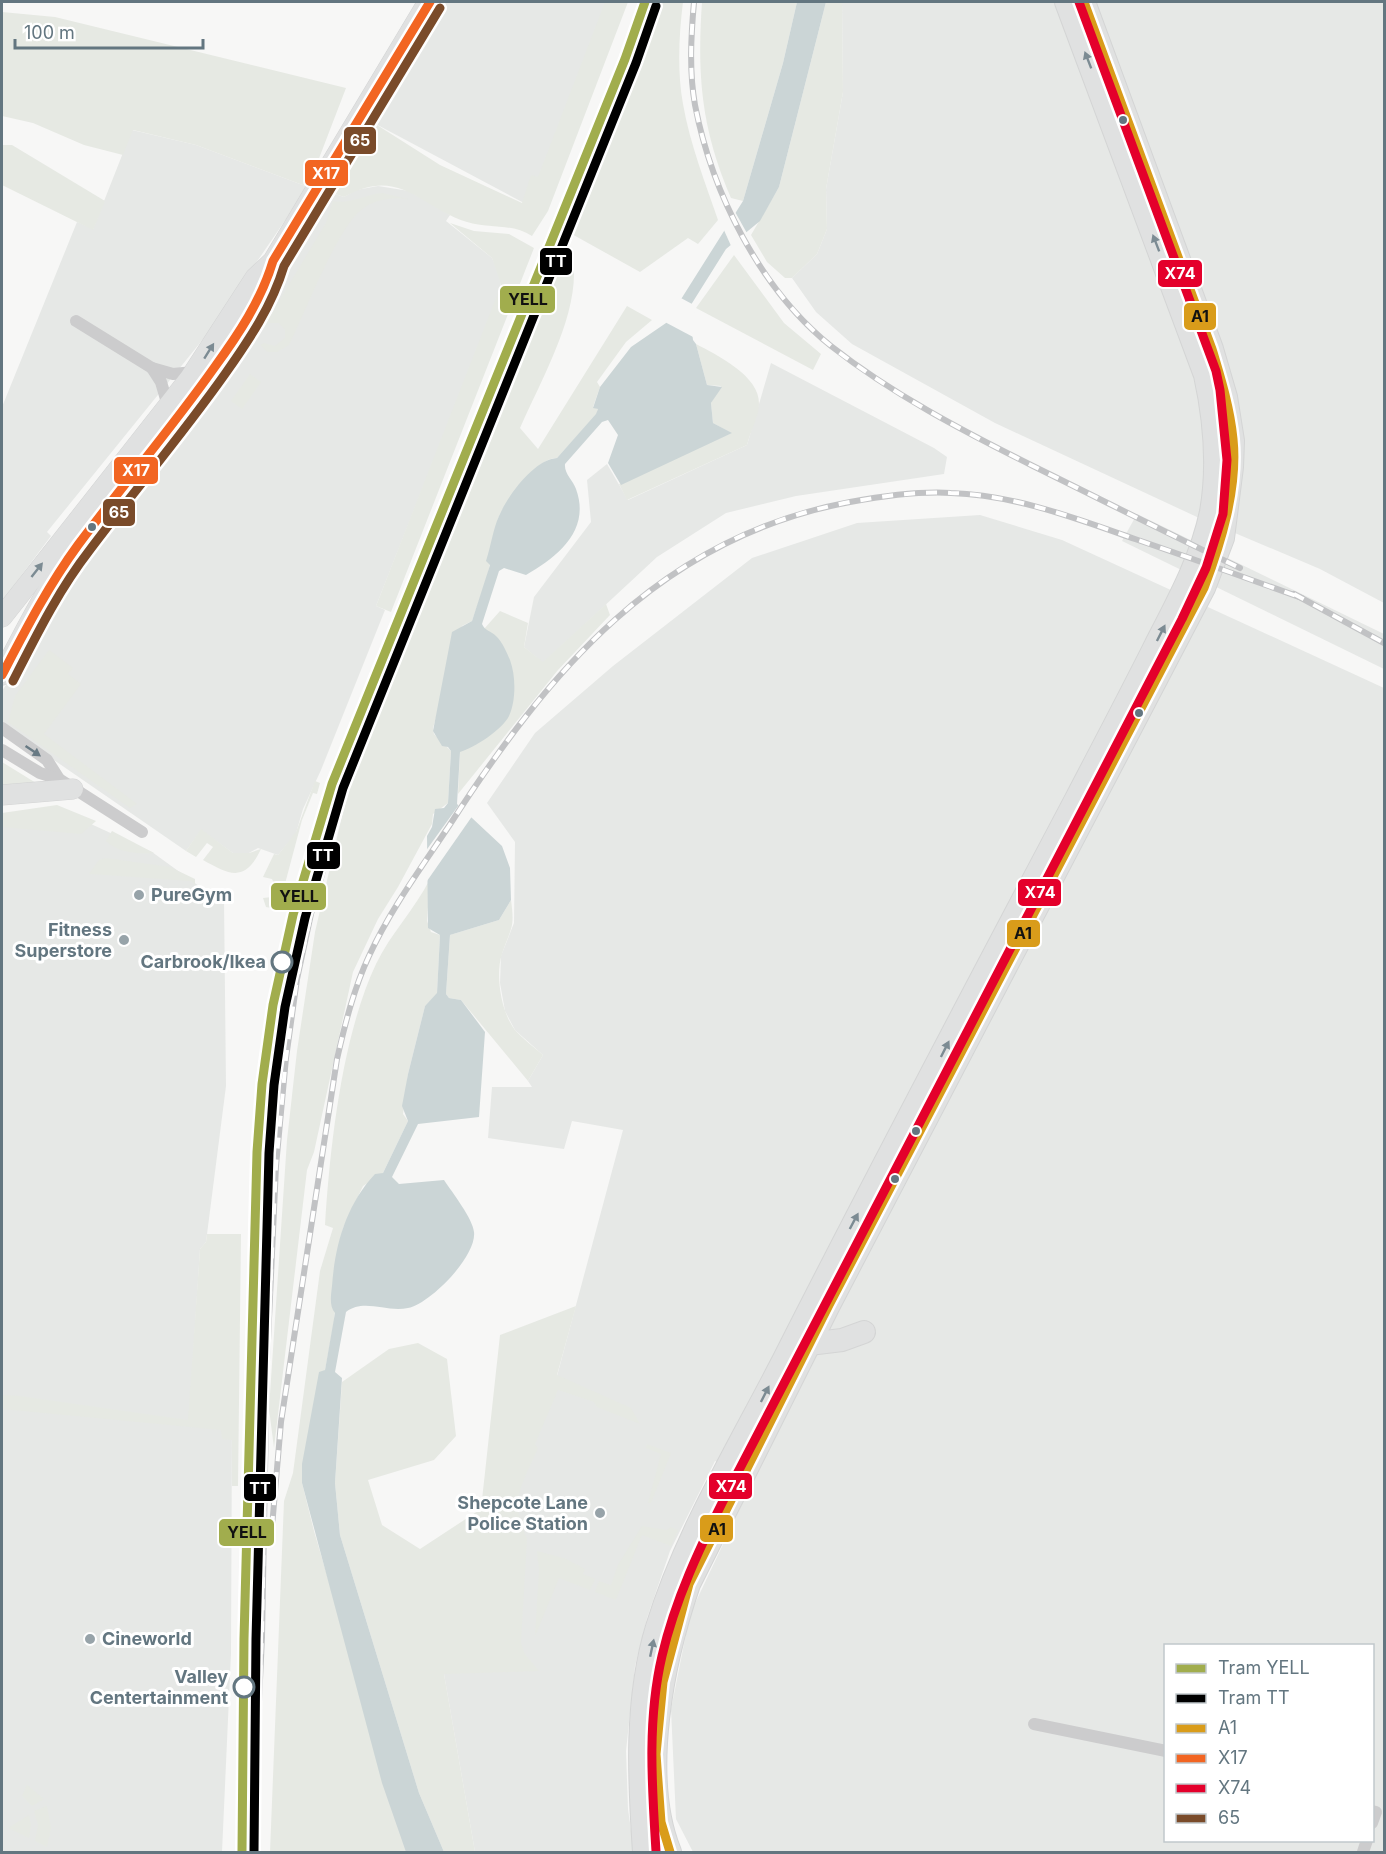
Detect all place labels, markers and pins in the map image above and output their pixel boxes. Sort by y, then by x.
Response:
unlabelled marker [1117,114,1129,126]
unlabelled marker [86,521,98,533]
unlabelled marker [1133,707,1145,719]
place label: PureGym [151,884,232,905]
marker: PureGym [132,888,146,902]
place label: Fitness Superstore [14,919,112,961]
marker: Fitness Superstore [117,933,131,947]
place label: Carbrook/Ikea [140,951,266,972]
marker: Carbrook/Ikea [271,951,293,973]
unlabelled marker [910,1125,922,1137]
unlabelled marker [889,1173,901,1185]
place label: Shepcote Lane Police Station [457,1492,588,1534]
marker: Shepcote Lane Police Station [593,1506,607,1520]
place label: Cineworld [102,1628,192,1649]
marker: Cineworld [83,1632,97,1646]
place label: Valley Centertainment [90,1666,228,1708]
marker: Valley Centertainment [233,1676,255,1698]

